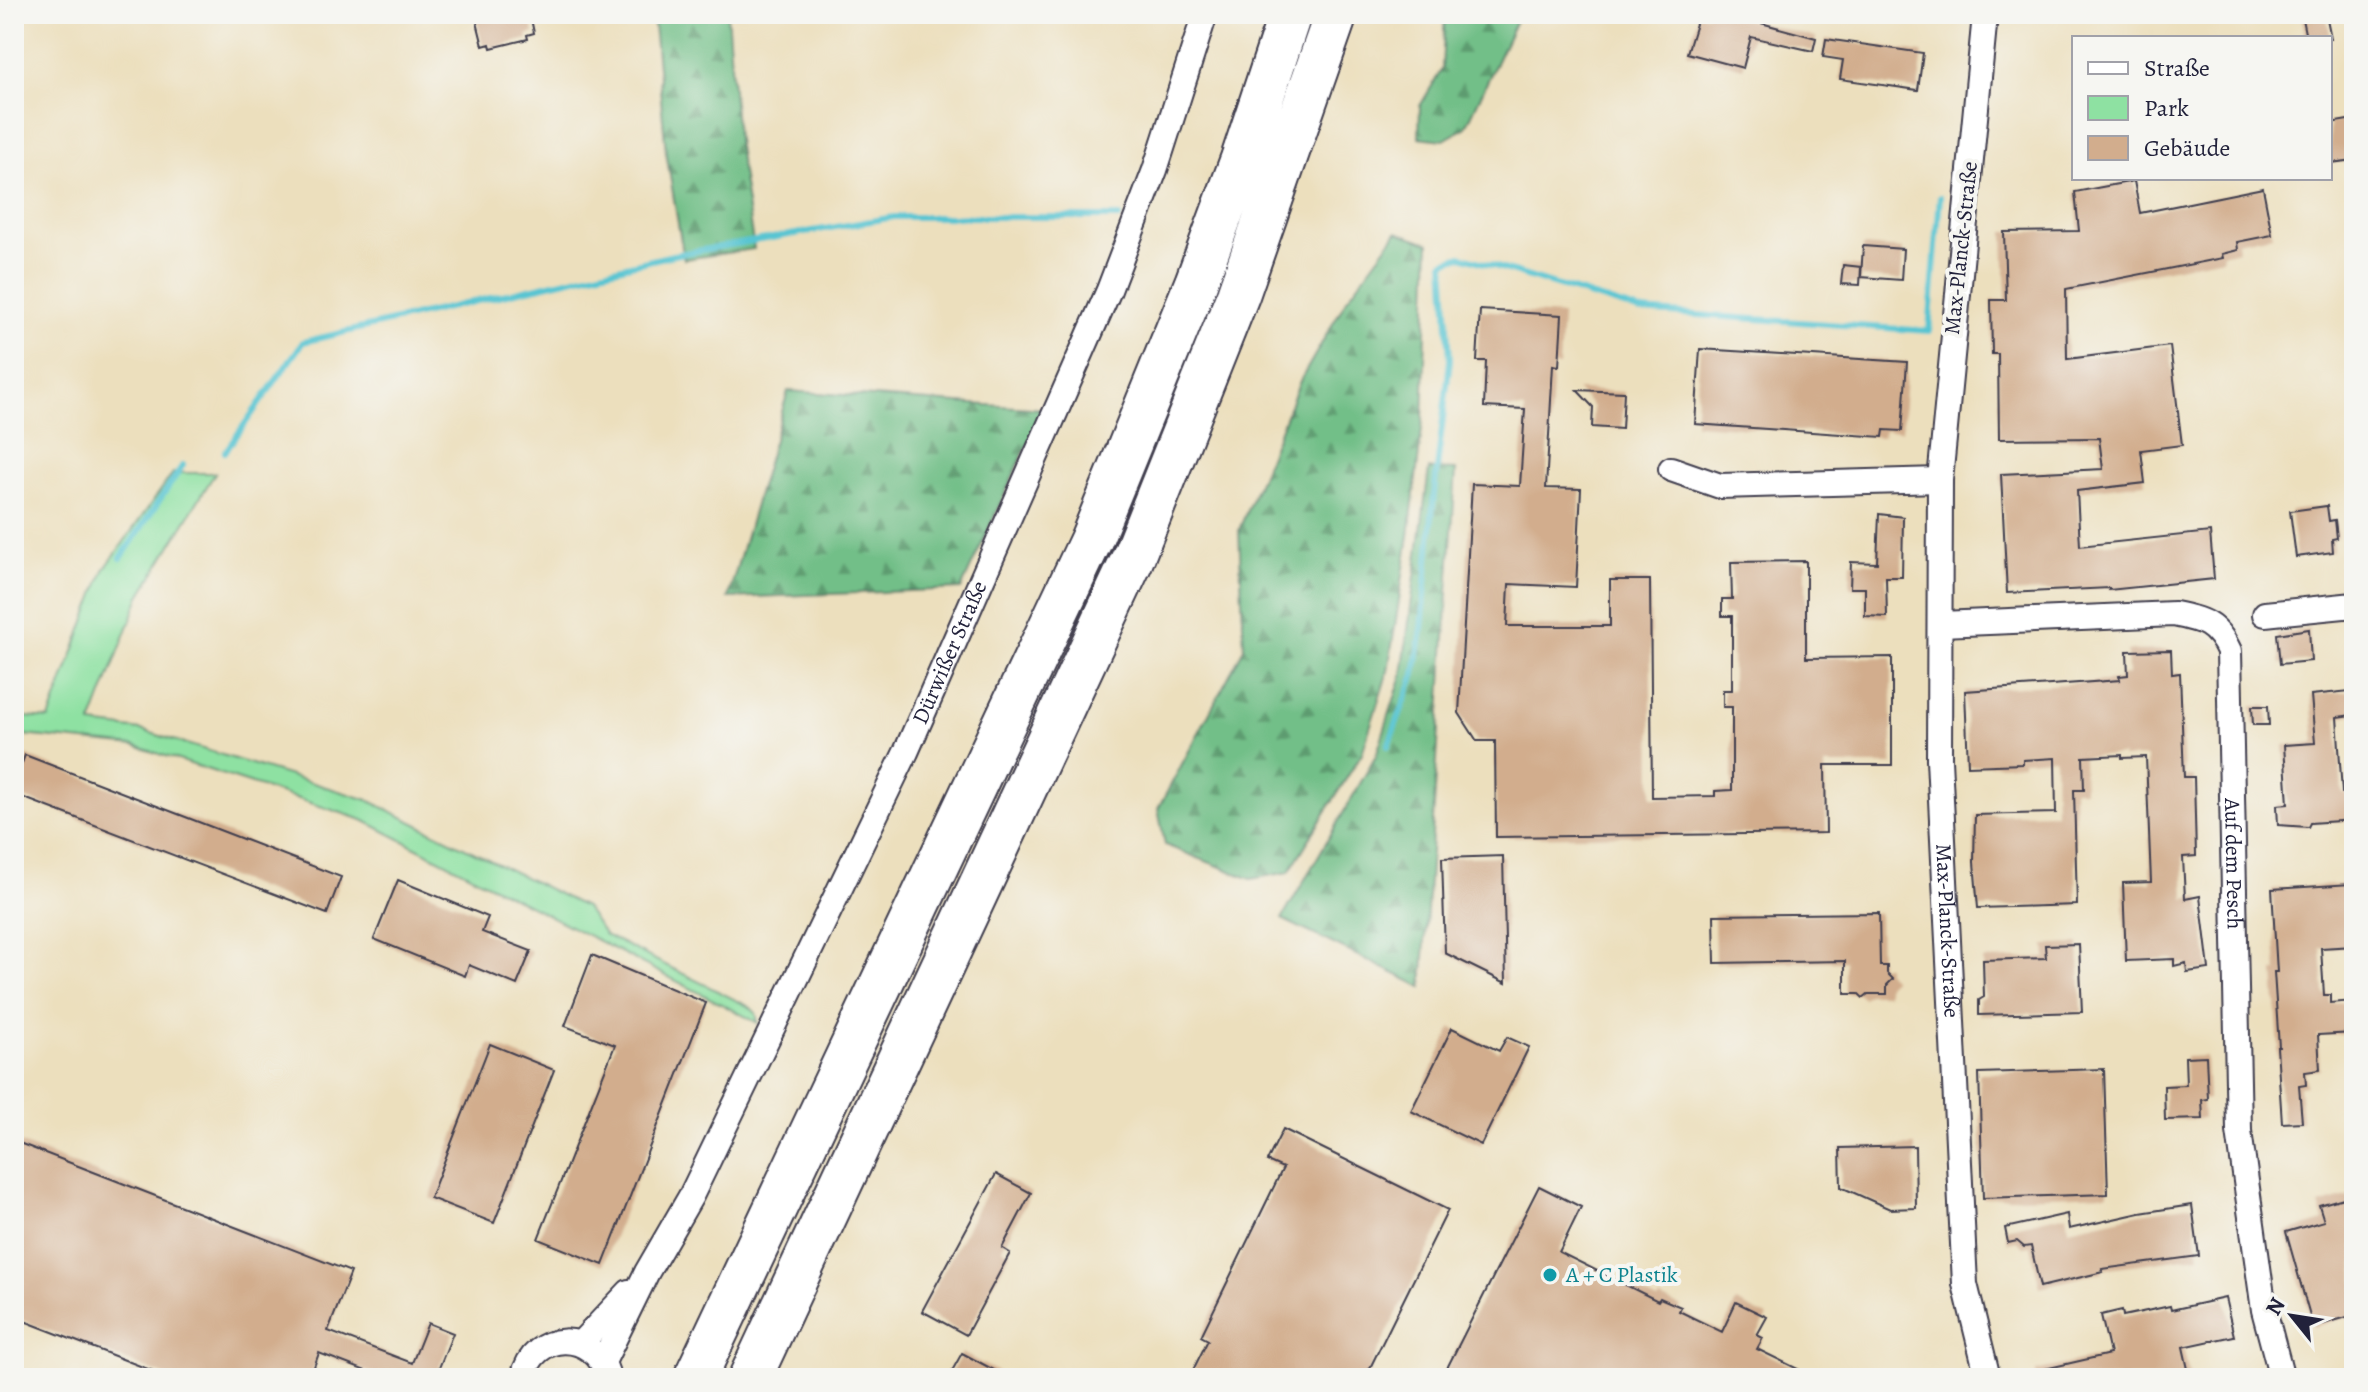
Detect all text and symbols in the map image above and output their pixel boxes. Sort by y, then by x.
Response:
legend [2072,36,2332,180]
text: Straße [2144,52,2210,84]
text: Park [2144,92,2189,124]
text: Gebäude [2144,132,2230,164]
street label: Max-Planck-Straße [1937,160,1985,336]
street label: Dürwißer Straße [905,576,994,729]
street label: Auf dem Pesch [2217,797,2250,930]
street label: Max-Planck-Straße [1928,843,1967,1018]
place label: A + C Plastik [1565,1260,1678,1290]
marker: A + C Plastik [1541,1266,1559,1284]
north arrow [2252,1276,2332,1356]
text: N [2259,1292,2293,1321]

